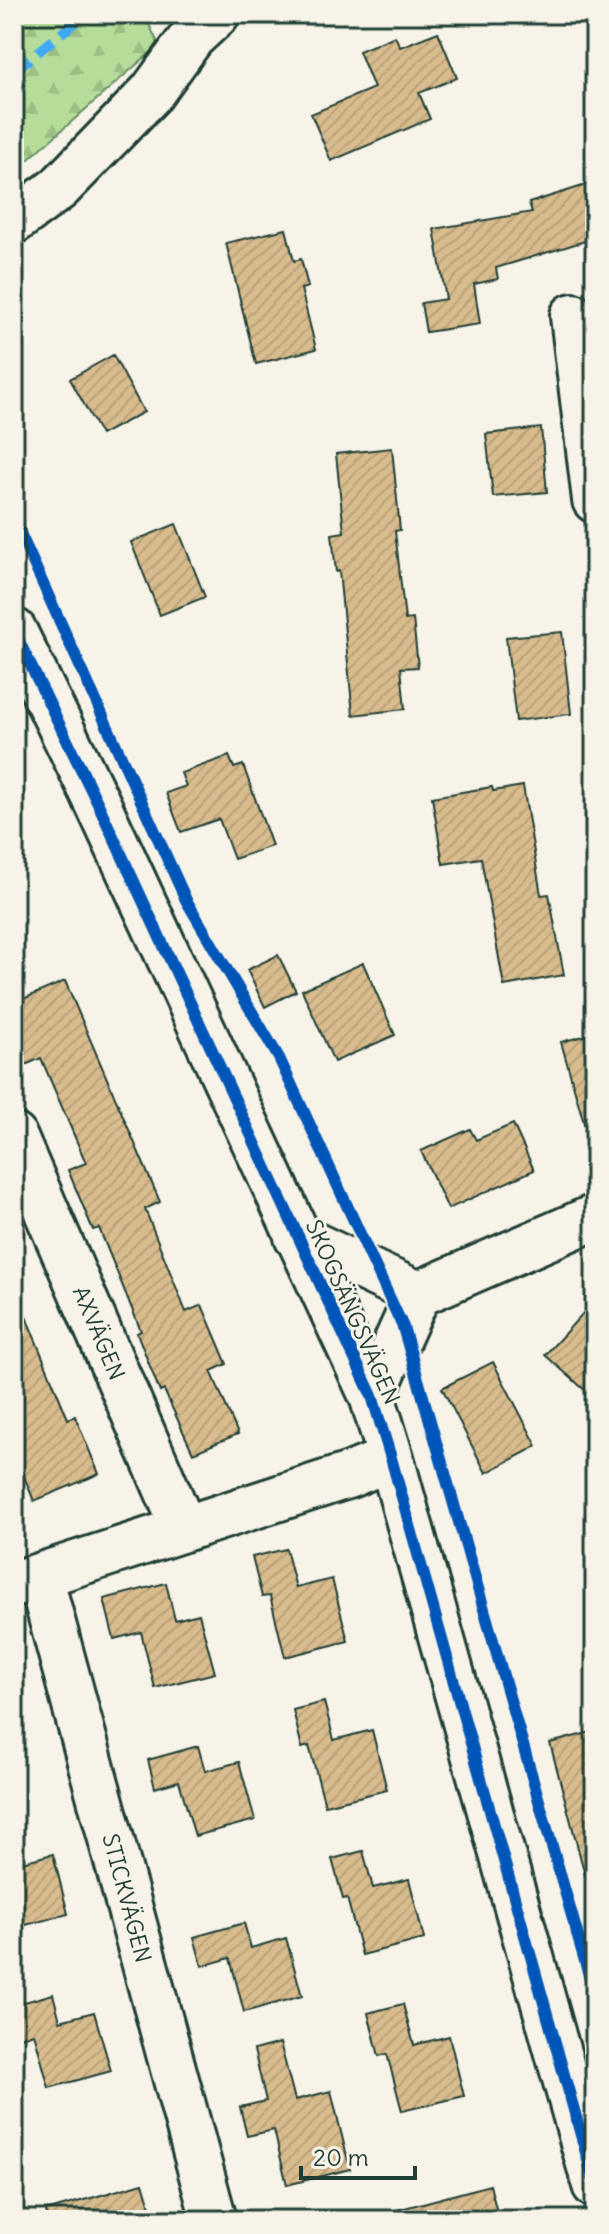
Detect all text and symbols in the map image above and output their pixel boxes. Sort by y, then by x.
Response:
street label: SKOGSÄNGSVÄGEN [300,1215,406,1409]
street label: AXVÄGEN [67,1282,131,1384]
street label: STICKVÄGEN [96,1830,158,1966]
scale bar [301,2130,415,2180]
text: 20 m [313,2142,369,2172]

